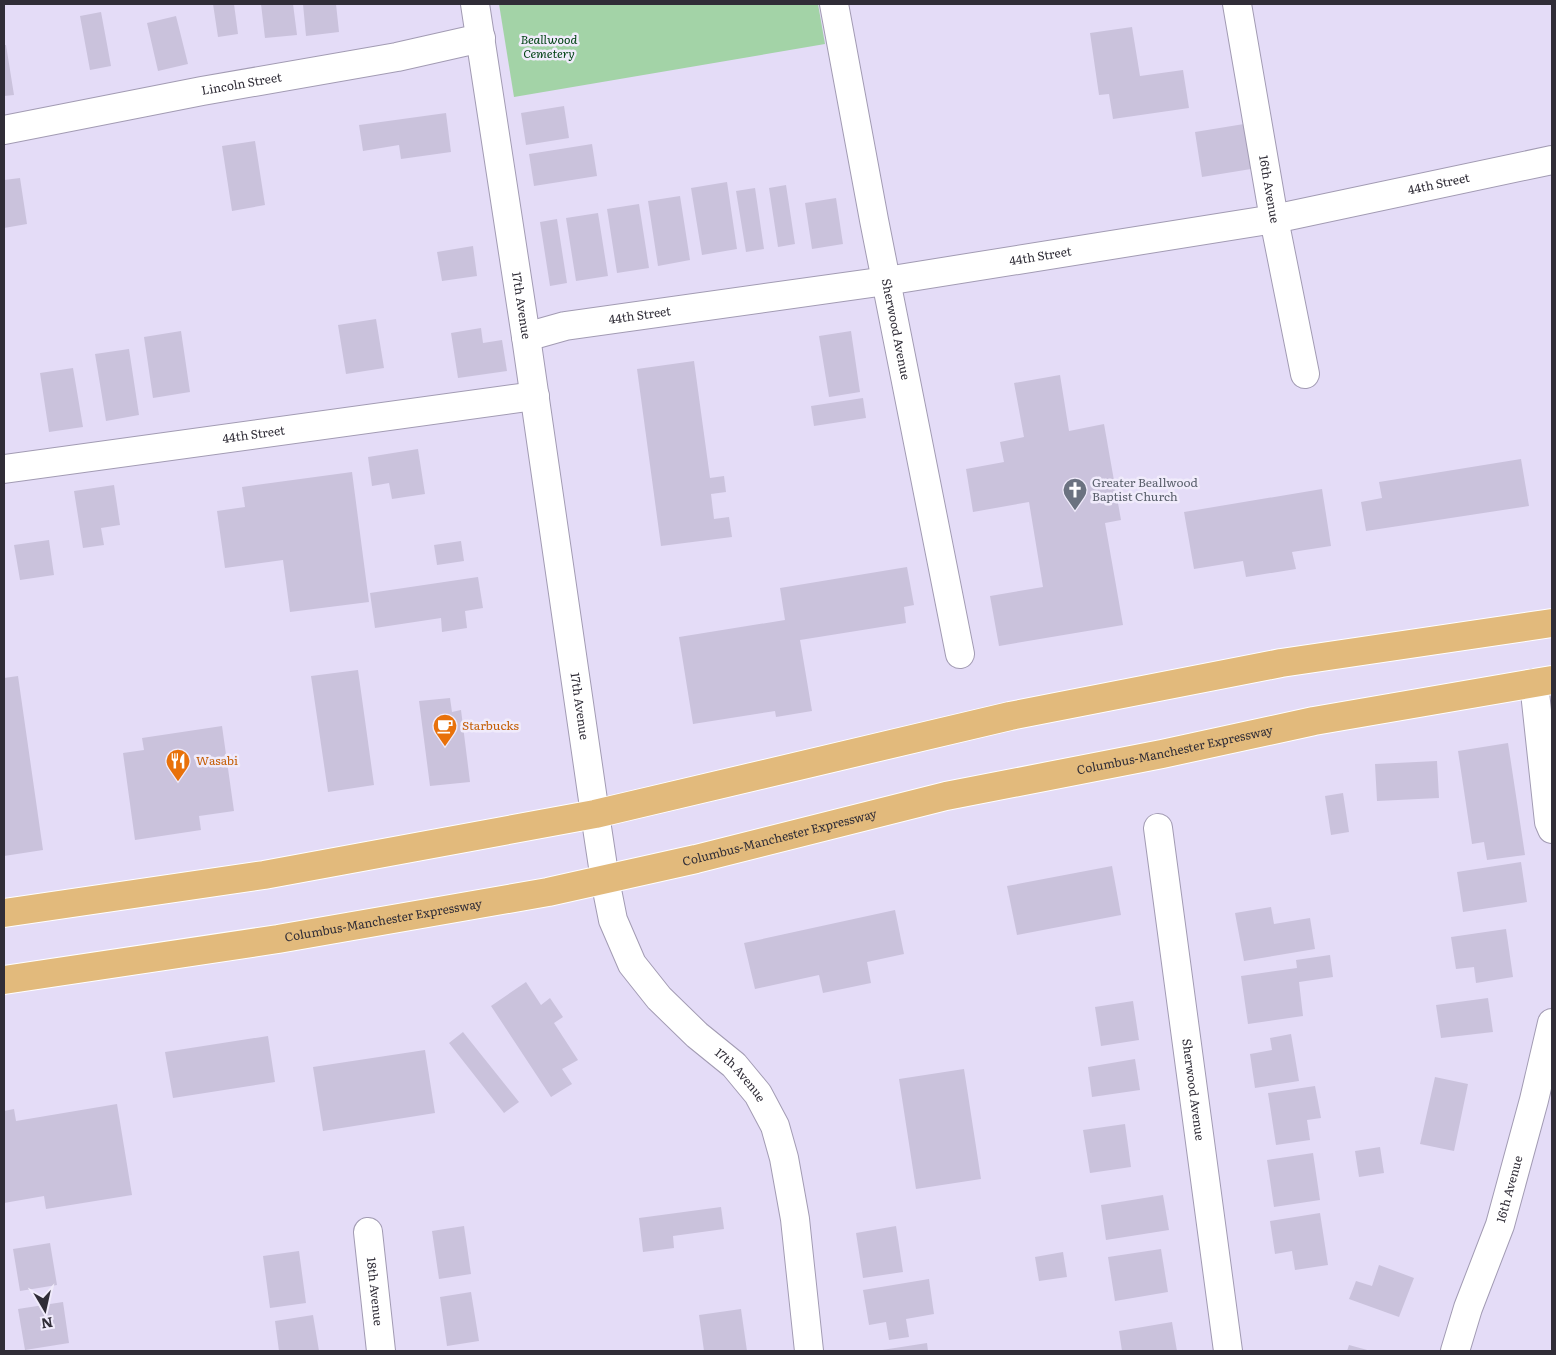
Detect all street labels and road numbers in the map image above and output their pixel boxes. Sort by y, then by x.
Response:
street label: Lincoln Street [200,67,283,99]
street label: 16th Avenue [1255,154,1285,225]
street label: 44th Street [1406,168,1471,198]
street label: 44th Street [1008,241,1073,269]
street label: 17th Avenue [508,270,536,340]
street label: Sherwood Avenue [878,277,915,381]
street label: 44th Street [607,301,672,328]
street label: 44th Street [221,420,286,447]
street label: 17th Avenue [567,671,594,741]
street label: Columbus-Manchester Expressway [1075,720,1275,778]
street label: Columbus-Manchester Expressway [680,804,879,870]
street label: Columbus-Manchester Expressway [283,894,483,946]
street label: Sherwood Avenue [1178,1037,1210,1142]
street label: 17th Avenue [712,1043,771,1105]
street label: 16th Avenue [1491,1153,1526,1224]
street label: 18th Avenue [363,1256,388,1327]

